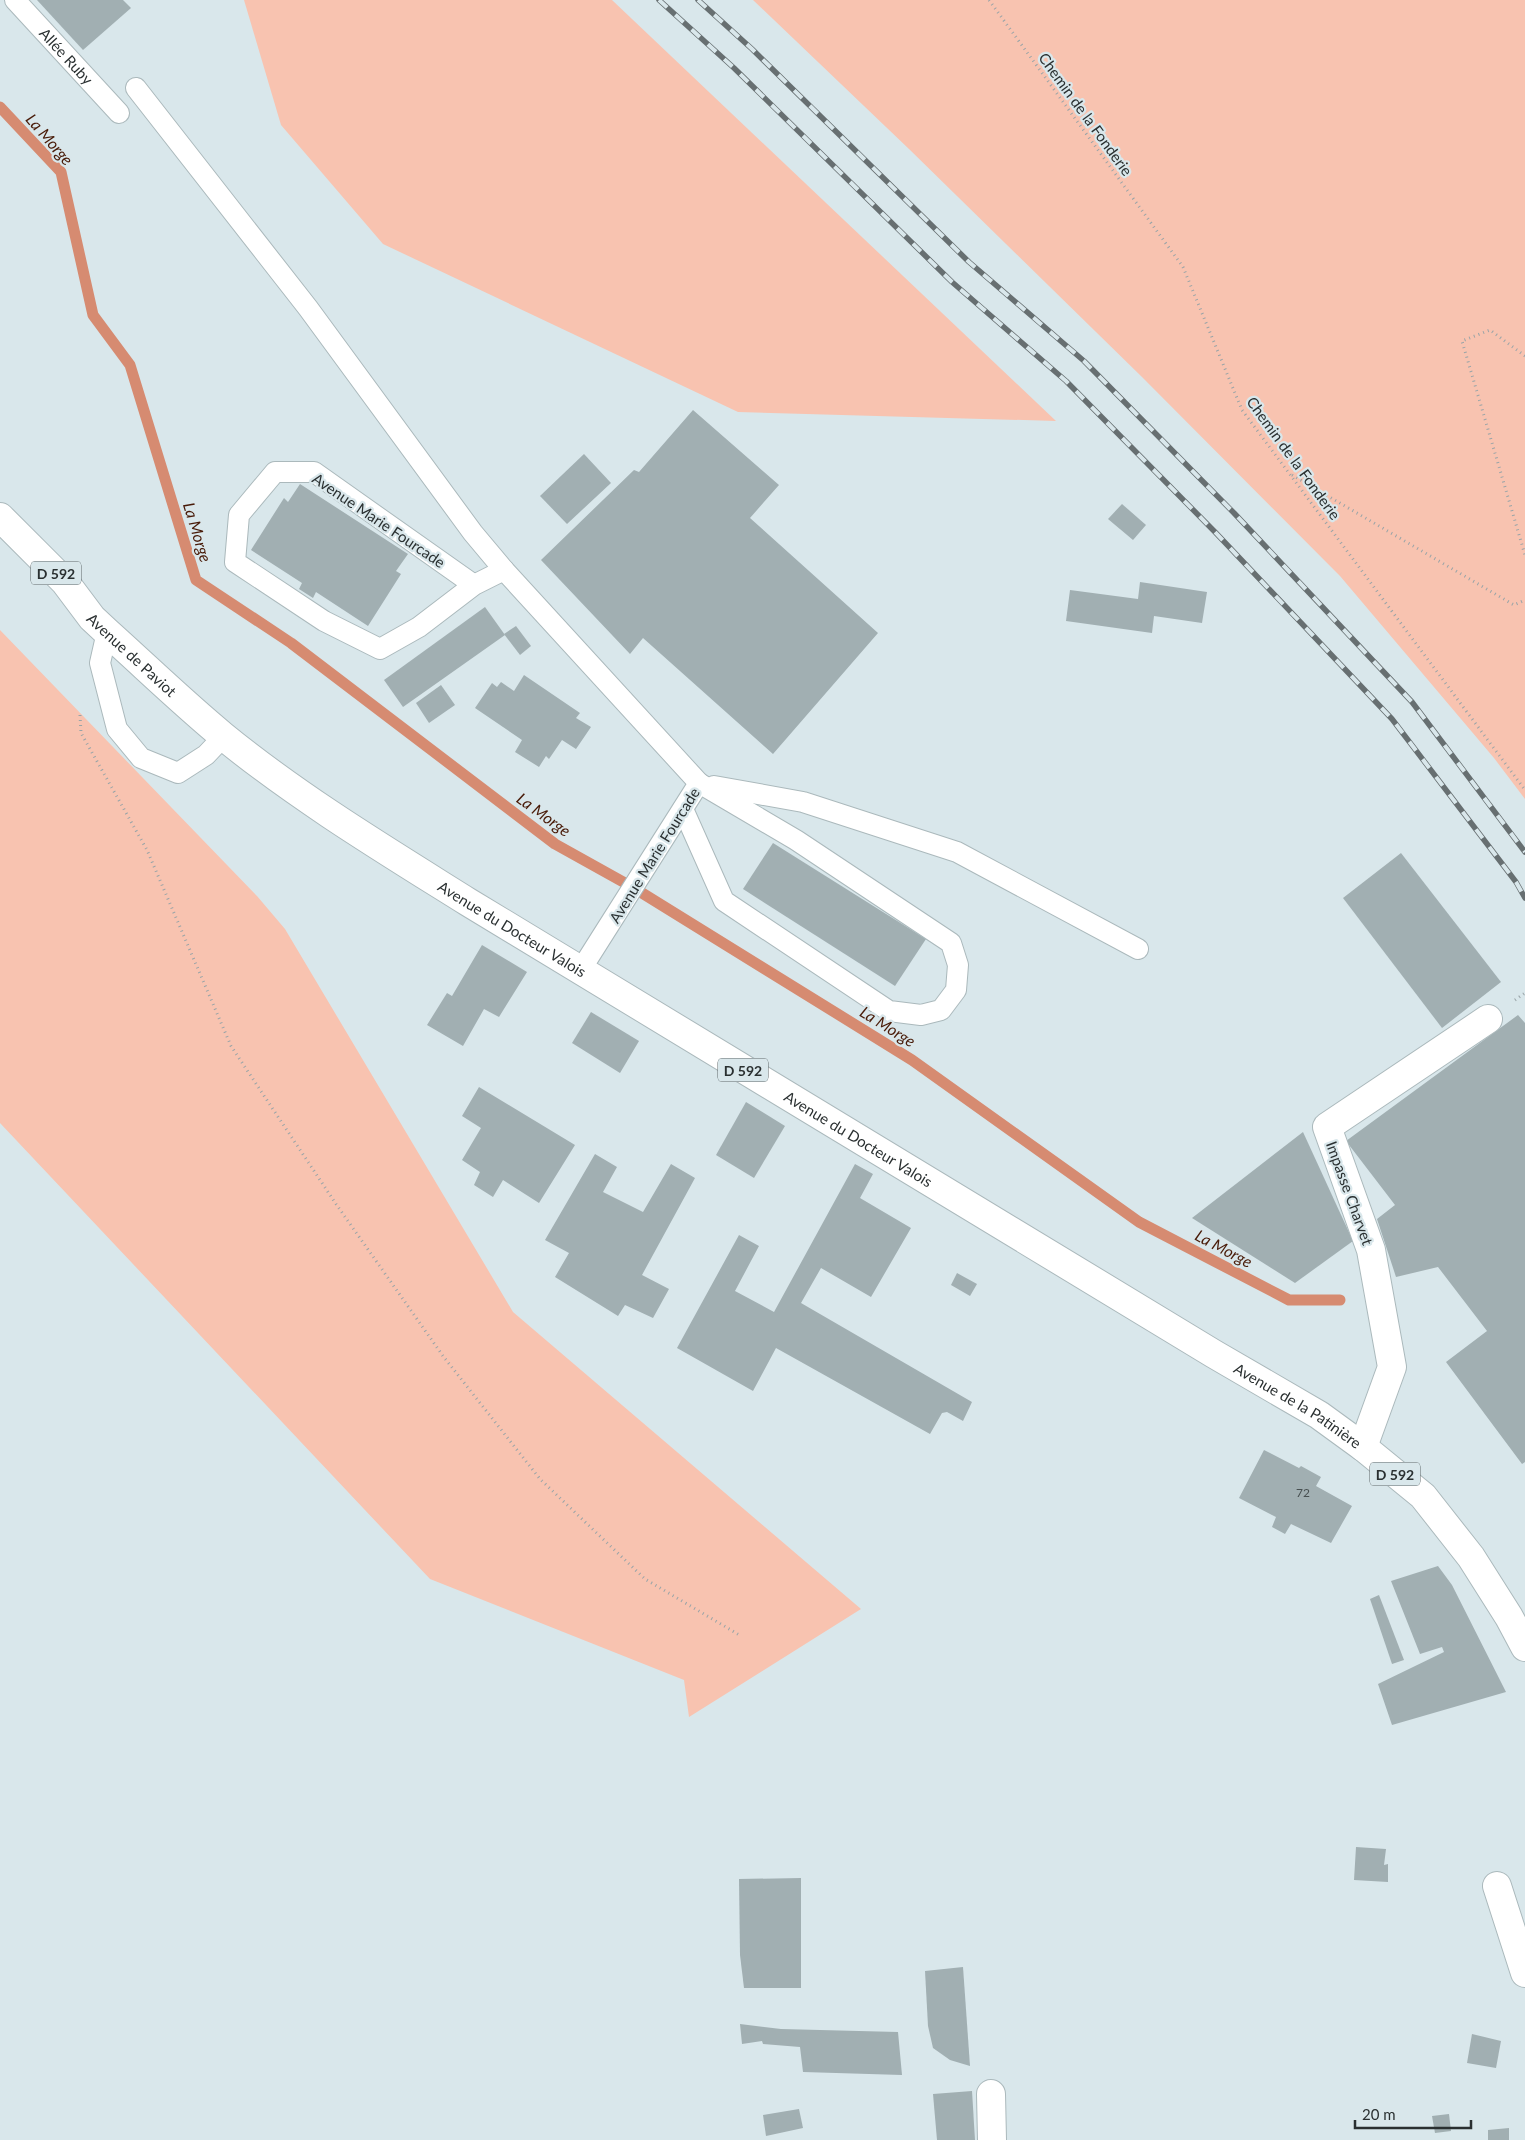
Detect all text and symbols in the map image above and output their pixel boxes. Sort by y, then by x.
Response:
street label: Allée Ruby [36,24,97,88]
street label: Chemin de la Fonderie [1035,49,1137,179]
water label: La Morge [23,109,78,169]
street label: Chemin de la Fonderie [1243,393,1345,523]
street label: Avenue Marie Fourcade [309,469,449,571]
water label: La Morge [180,500,216,565]
road number: D 592 [31,562,81,584]
street label: Avenue de Paviot [83,609,181,701]
street label: Avenue Marie Fourcade [605,784,703,926]
water label: La Morge [513,788,575,840]
street label: Avenue du Docteur Valois [435,877,589,980]
water label: La Morge [857,1002,919,1051]
road number: D 592 [718,1058,768,1082]
street label: Avenue du Docteur Valois [781,1087,936,1190]
street label: Impasse Charvet [1323,1139,1377,1248]
water label: La Morge [1192,1225,1256,1271]
street label: Avenue de la Patinière [1231,1359,1365,1452]
road number: D 592 [1370,1462,1420,1486]
house number: 72 [1296,1485,1310,1500]
scale bar [1355,2098,1471,2130]
text: 20 m [1362,2105,1396,2123]

